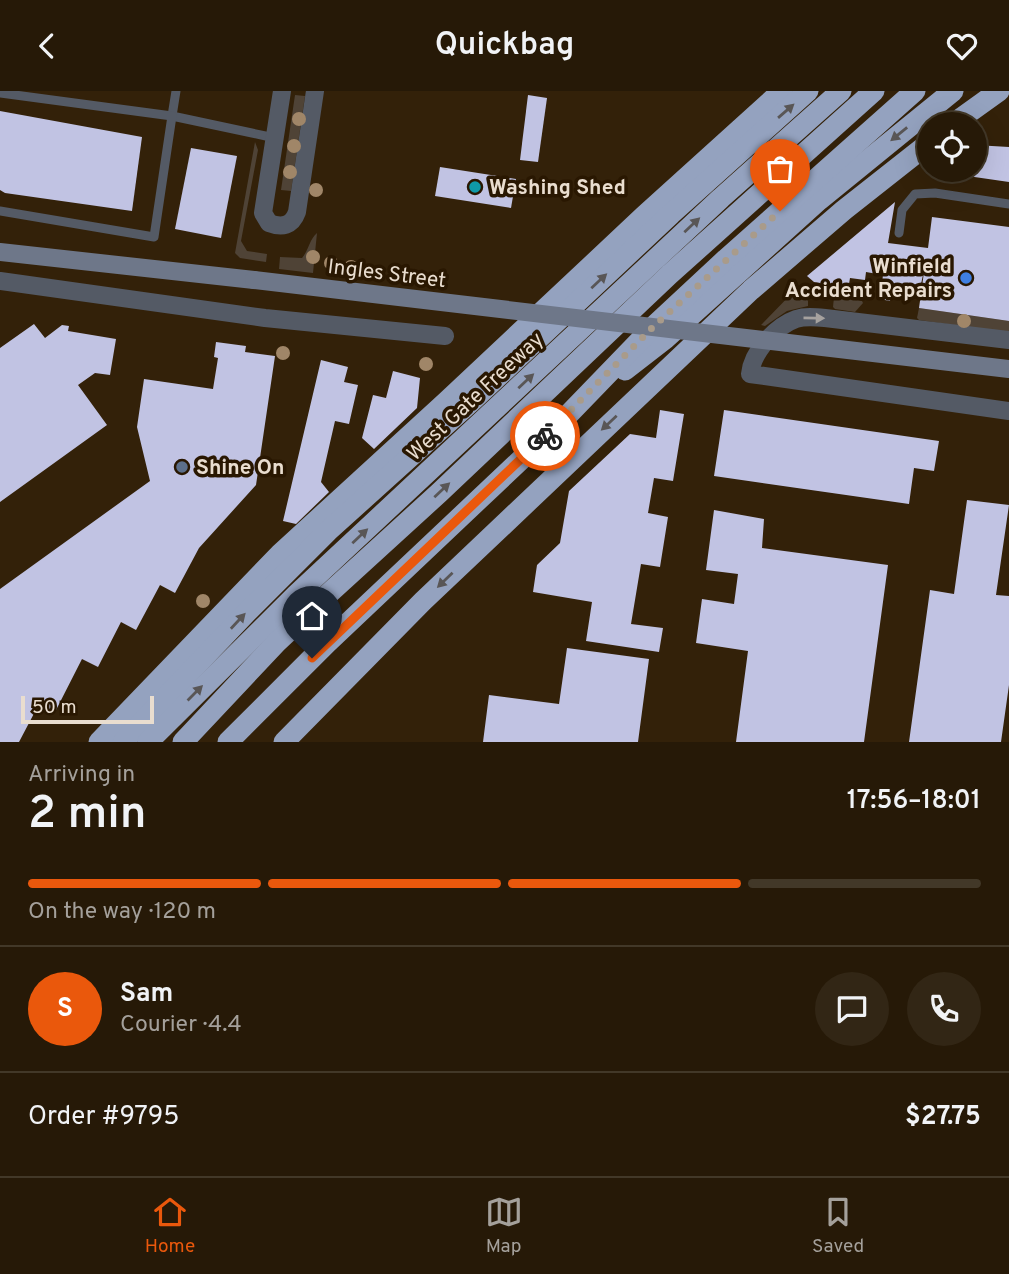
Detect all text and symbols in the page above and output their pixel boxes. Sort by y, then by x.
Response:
text: Quickbag [435,26,574,66]
icon: back [28,27,66,65]
icon: heart [943,27,981,65]
one-way arrow [777,104,794,119]
map controls [917,112,987,182]
button: locate [917,112,987,182]
one-way arrow [891,126,908,141]
pin [750,139,810,211]
icon: bag [761,150,799,188]
place label: Washing Shed [489,175,626,202]
marker: Washing Shed [467,179,483,195]
one-way arrow [683,217,701,233]
street label: Ingles Street [326,254,448,295]
place label: Winfield Accident Repairs [785,254,952,305]
marker: Winfield Accident Repairs [958,270,974,286]
one-way arrow [591,272,608,289]
one-way arrow [803,312,825,324]
street label: West Gate Freeway [402,327,550,468]
one-way arrow [518,373,535,389]
courier [510,401,580,471]
one-way arrow [601,415,618,431]
icon: bike [526,417,564,455]
place label: Shine On [196,455,284,482]
marker: Shine On [174,459,190,475]
one-way arrow [433,482,450,498]
one-way arrow [351,529,368,545]
one-way arrow [436,572,453,589]
pin [282,586,342,658]
icon: home [293,597,331,635]
one-way arrow [229,613,245,630]
one-way arrow [186,685,203,701]
scale bar [21,693,154,725]
text: 50 m [32,696,77,720]
text: Arriving in [28,761,135,790]
text: 17:56–18:01 [847,785,981,818]
text: 2 min [28,786,147,845]
text: On the way · 120 m [28,898,216,927]
button: chat [815,972,889,1046]
button: phone [907,972,981,1046]
text: Sam [120,978,173,1011]
text: S [57,993,73,1026]
text: Courier · 4.4 [120,1011,242,1040]
text: Order #9795 [28,1101,179,1134]
text: $27.75 [905,1101,981,1134]
tab: Home [145,1193,195,1259]
tab: Map [485,1193,523,1259]
tab: Saved [812,1193,864,1259]

